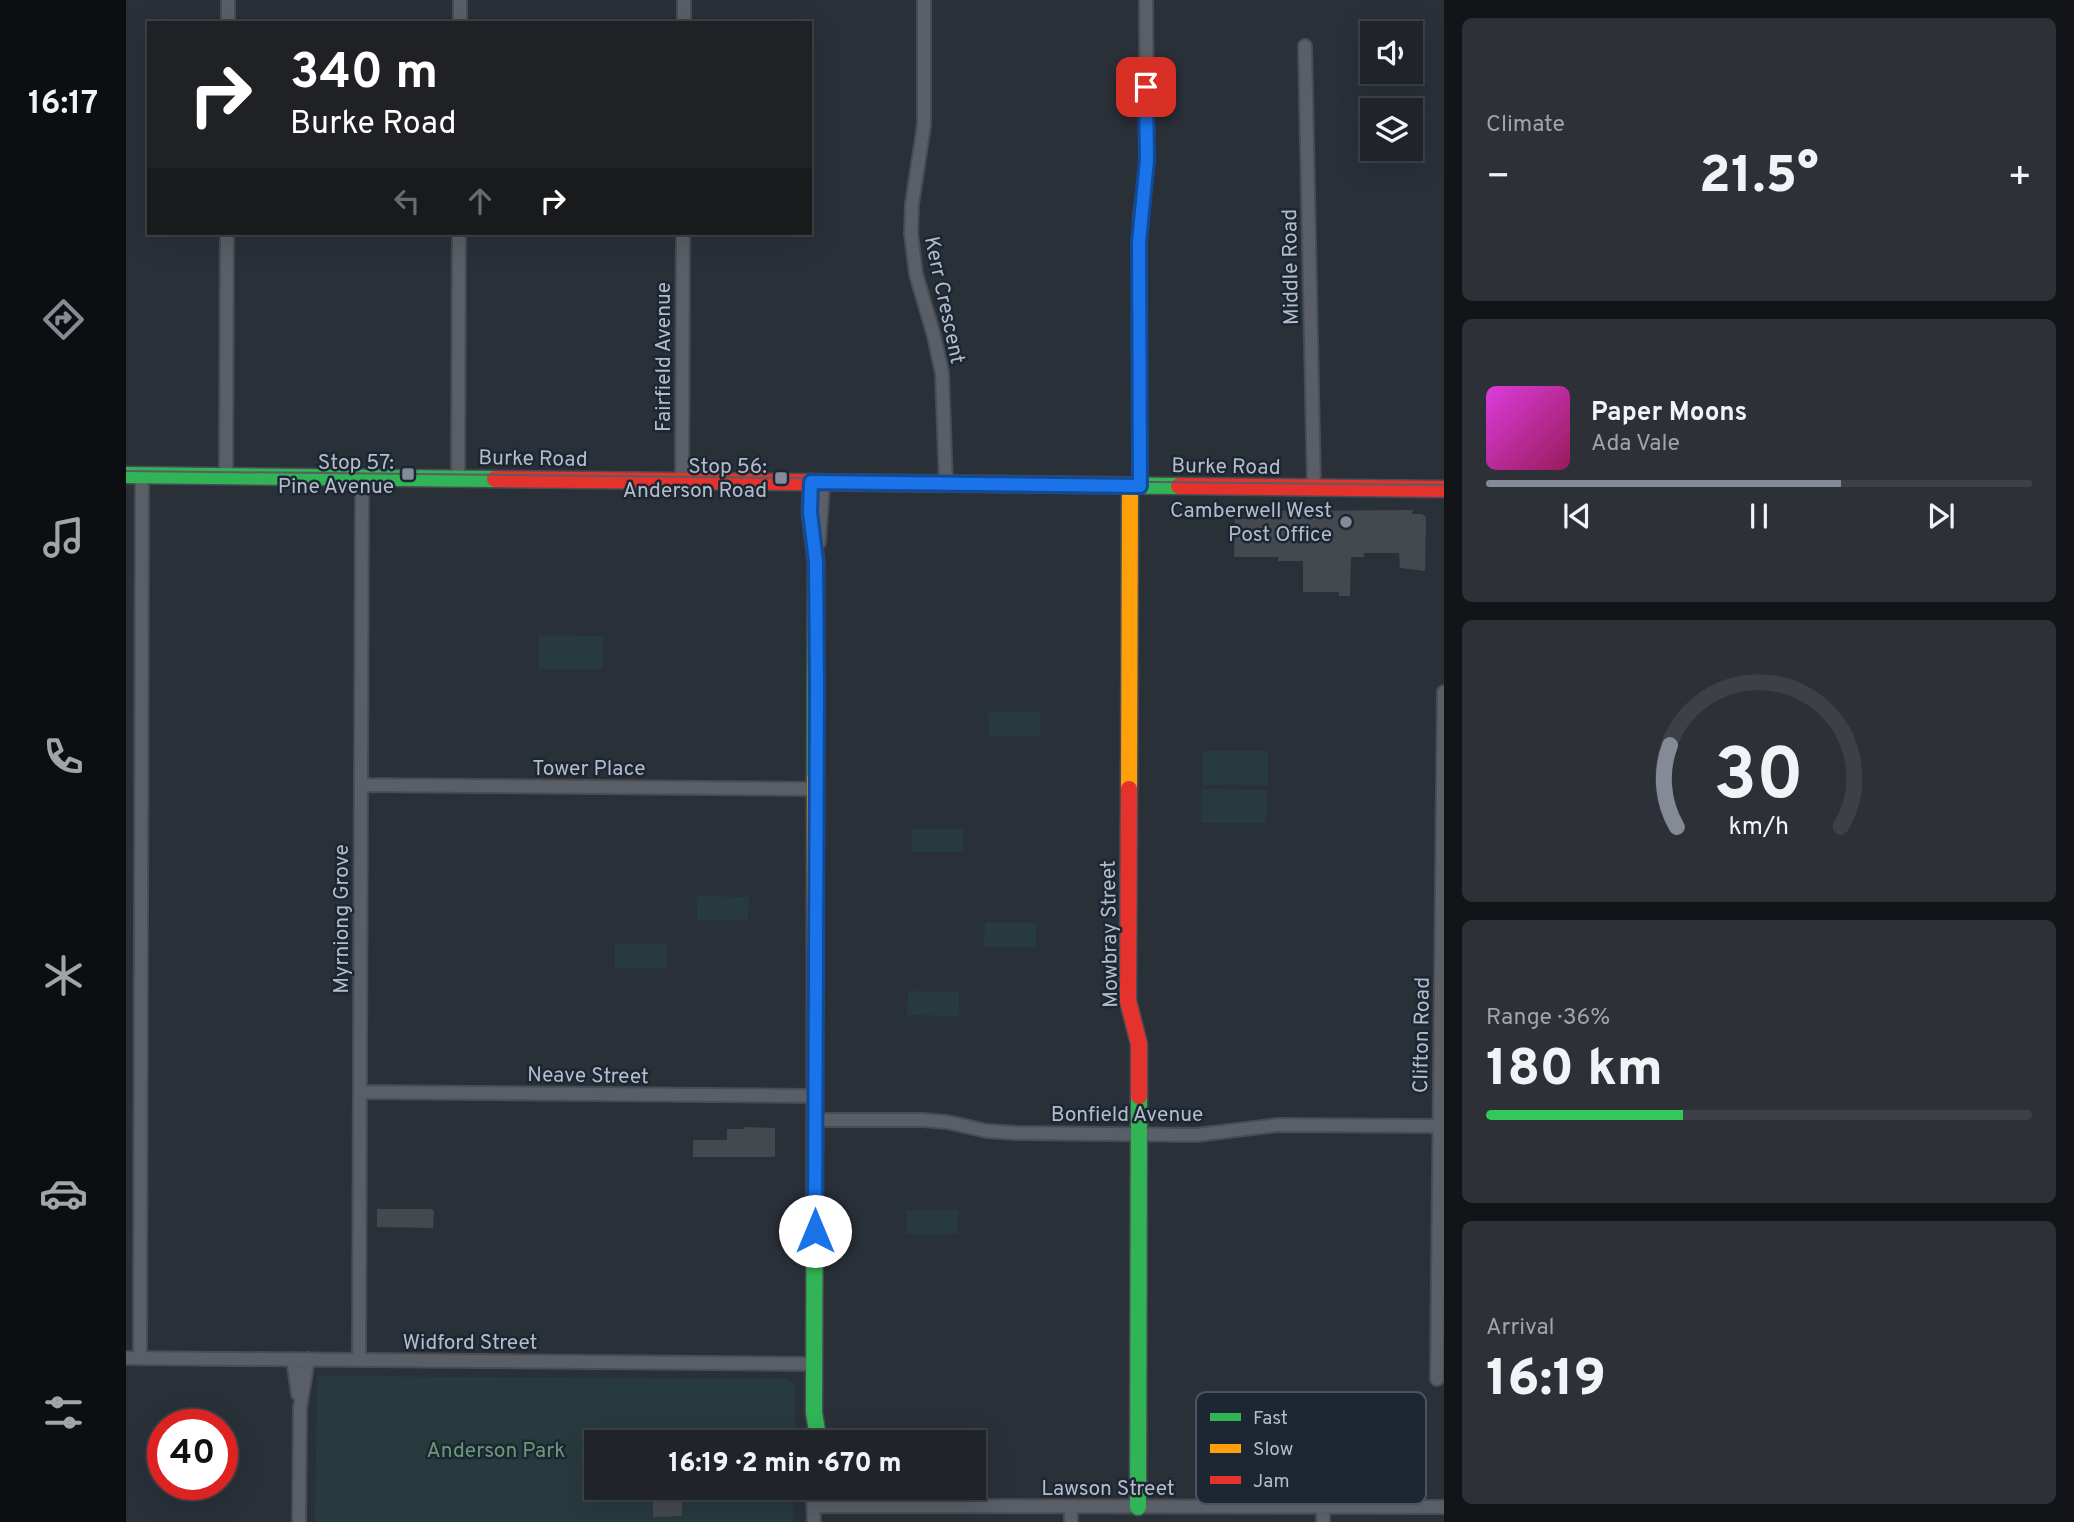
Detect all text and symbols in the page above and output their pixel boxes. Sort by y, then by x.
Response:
map controls [1360,21,1423,161]
button: sound [1360,21,1423,84]
text: 340 m [290,44,438,106]
icon: right [175,49,266,140]
pin [1116,57,1176,117]
icon: arrive [1127,68,1165,106]
text: 16:17 [28,85,98,125]
button: layers [1360,98,1423,161]
text: Burke Road [290,105,456,145]
text: Climate [1486,111,1565,140]
text: 21.5° [1699,145,1819,211]
text: − [1486,154,1511,203]
text: + [2007,154,2032,203]
icon: left [388,182,426,220]
icon: ahead [461,182,499,220]
icon: right [534,182,572,220]
street label: Middle Road [1277,209,1306,325]
street label: Kerr Crescent [917,234,970,366]
street label: Fairfield Avenue [651,282,678,432]
icon: directions [39,295,88,344]
text: Paper Moons [1591,397,1747,430]
text: Ada Vale [1591,430,1680,459]
street label: Burke Road [478,445,588,474]
place label: Stop 57: Pine Avenue [278,450,394,501]
street label: Burke Road [1171,453,1281,482]
place label: Stop 56: Anderson Road [623,454,767,505]
marker: Stop 57: Pine Avenue [400,466,416,482]
marker: Stop 56: Anderson Road [773,470,789,486]
icon: previous [1558,497,1596,535]
icon: pause [1740,497,1778,535]
icon: next [1922,497,1960,535]
place label: Camberwell West Post Office [1170,498,1332,549]
icon: music [39,513,88,562]
marker: Camberwell West Post Office [1338,514,1354,530]
icon: phone [39,732,88,781]
text: 30 [1714,733,1804,825]
street label: Tower Place [532,756,646,783]
text: km/h [1729,812,1789,844]
street label: Myrniong Grove [329,844,356,994]
street label: Mowbray Street [1096,860,1125,1008]
icon: climate [39,951,88,1000]
street label: Clifton Road [1408,977,1437,1093]
text: Range · 36% [1486,1004,1610,1033]
text: 180 km [1486,1038,1663,1104]
street label: Neave Street [527,1062,649,1091]
street label: Bonfield Avenue [1051,1102,1203,1129]
icon: car [39,1169,88,1218]
position arrow [778,1194,852,1268]
text: Arrival [1486,1314,1555,1343]
street label: Widford Street [402,1330,538,1357]
text: 16:19 [1486,1348,1606,1414]
icon: filters [39,1388,88,1437]
legend [1196,1392,1426,1504]
text: Fast [1253,1407,1288,1431]
speed limit sign: 40 [147,1409,238,1500]
park label: Anderson Park [426,1438,566,1465]
text: Slow [1253,1438,1293,1462]
text: 16:19 · 2 min · 670 m [669,1448,901,1481]
text: Jam [1253,1470,1290,1494]
street label: Lawson Street [1041,1476,1175,1503]

